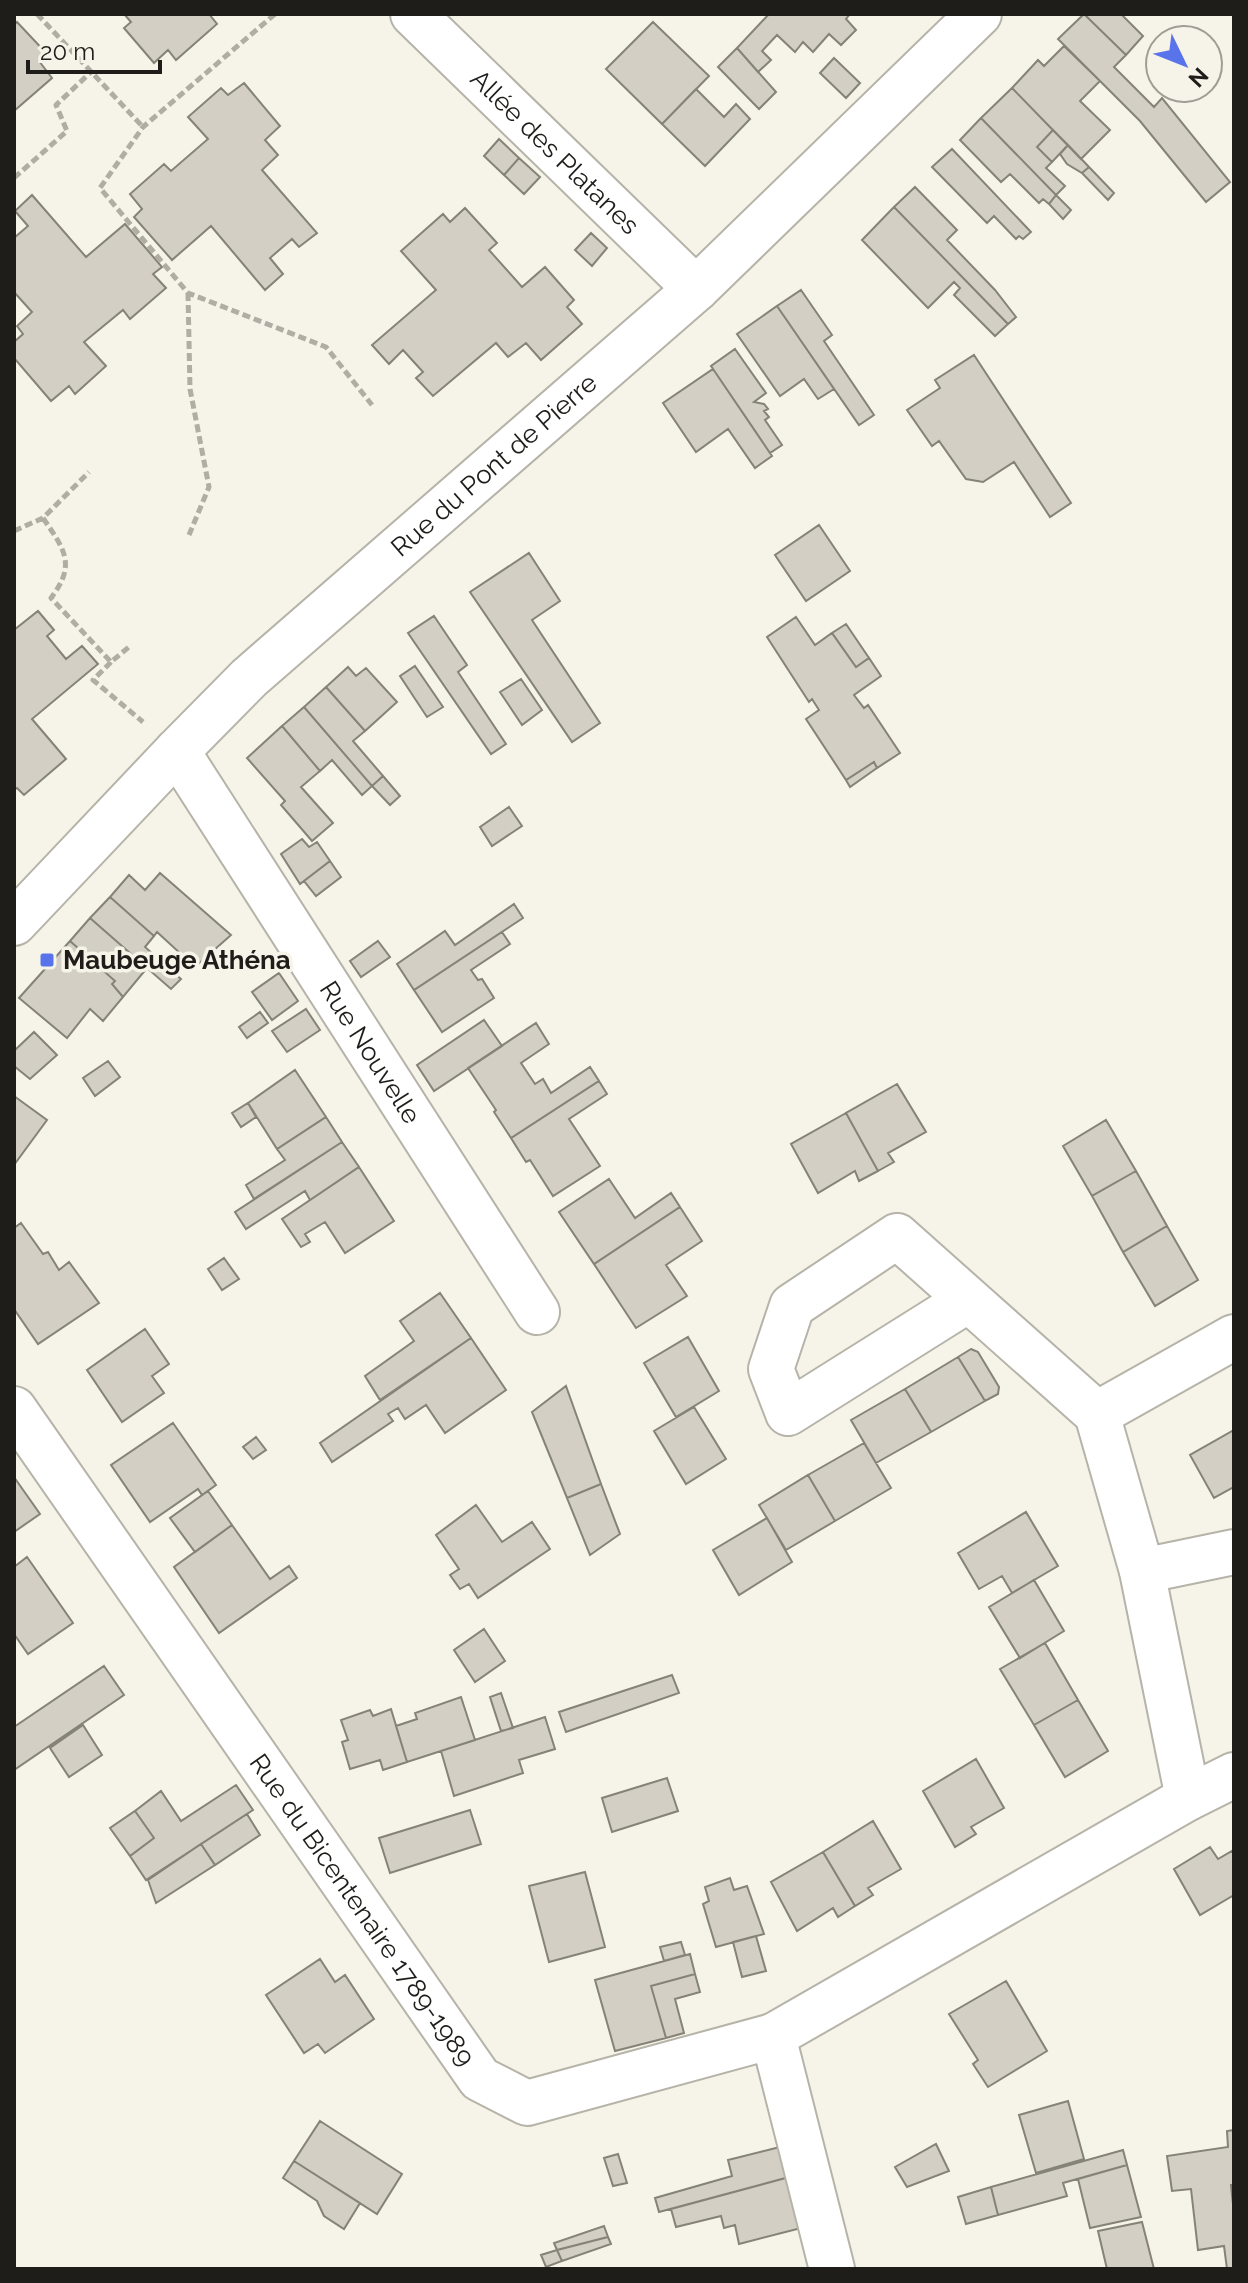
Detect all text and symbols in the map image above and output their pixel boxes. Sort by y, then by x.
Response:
scale bar [28,24,160,74]
north arrow [1144,24,1224,104]
text: 20 m [40,37,95,66]
text: N [1183,63,1214,93]
street label: Allée des Platanes [465,64,645,240]
street label: Rue du Pont de Pierre [385,367,603,562]
place label: Maubeuge Athéna [63,945,291,975]
marker: Maubeuge Athéna [38,951,56,969]
street label: Rue Nouvelle [314,976,427,1129]
street label: Rue du Bicentenaire 1789-1989 [244,1748,481,2071]

